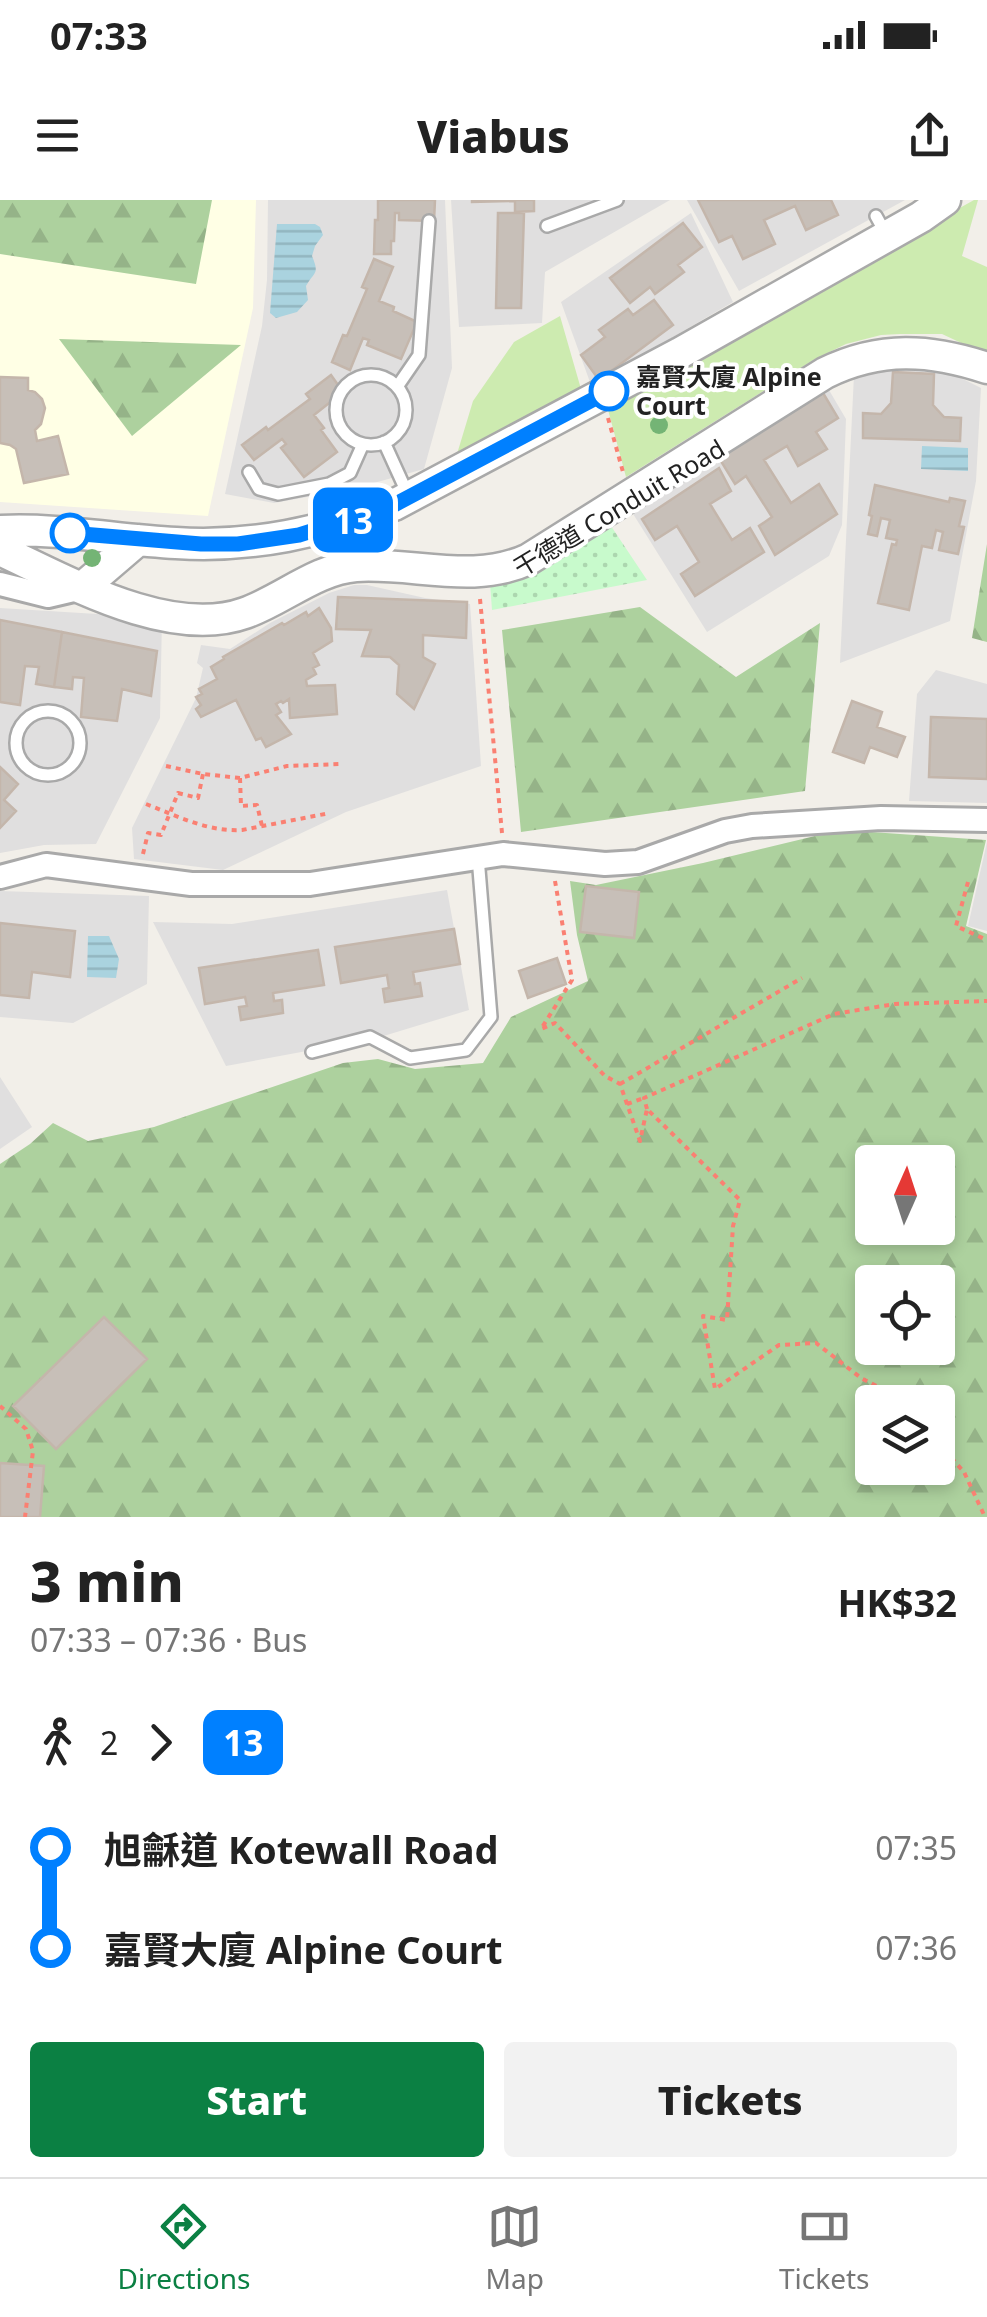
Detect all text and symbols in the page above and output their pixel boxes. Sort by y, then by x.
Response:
text: 07:33 [50,9,148,61]
text: Viabus [417,105,570,166]
icon: menu [30,108,85,163]
icon: share [902,108,957,163]
place label: 嘉賢大廈 Alpine Court [636,359,822,422]
marker: 嘉賢大廈 Alpine Court [590,372,628,410]
street label: 干德道 Conduit Road [507,431,730,584]
line badge: 13 [308,488,398,552]
text: 13 [333,497,373,544]
unlabelled marker [51,514,89,552]
north arrow [855,1145,955,1245]
map controls [855,1145,955,1485]
button: locate [855,1265,955,1365]
button: layers [855,1385,955,1485]
text: 3 min [30,1543,184,1618]
text: HK$32 [837,1576,957,1628]
text: 07:33 – 07:36 · Bus [30,1618,307,1661]
icon: walk [30,1715,85,1770]
icon: forward [133,1715,188,1770]
text: 13 [223,1719,263,1766]
text: 2 [100,1721,118,1764]
text: 旭龢道 Kotewall Road [104,1823,499,1875]
text: 07:35 [875,1826,957,1869]
text: 嘉賢大廈 Alpine Court [104,1923,502,1975]
text: 07:36 [875,1926,957,1969]
button: Start [30,2042,484,2157]
button: Tickets [504,2042,957,2157]
tab: Directions [118,2199,250,2297]
tab: Map [486,2199,544,2297]
tab: Tickets [779,2199,869,2297]

